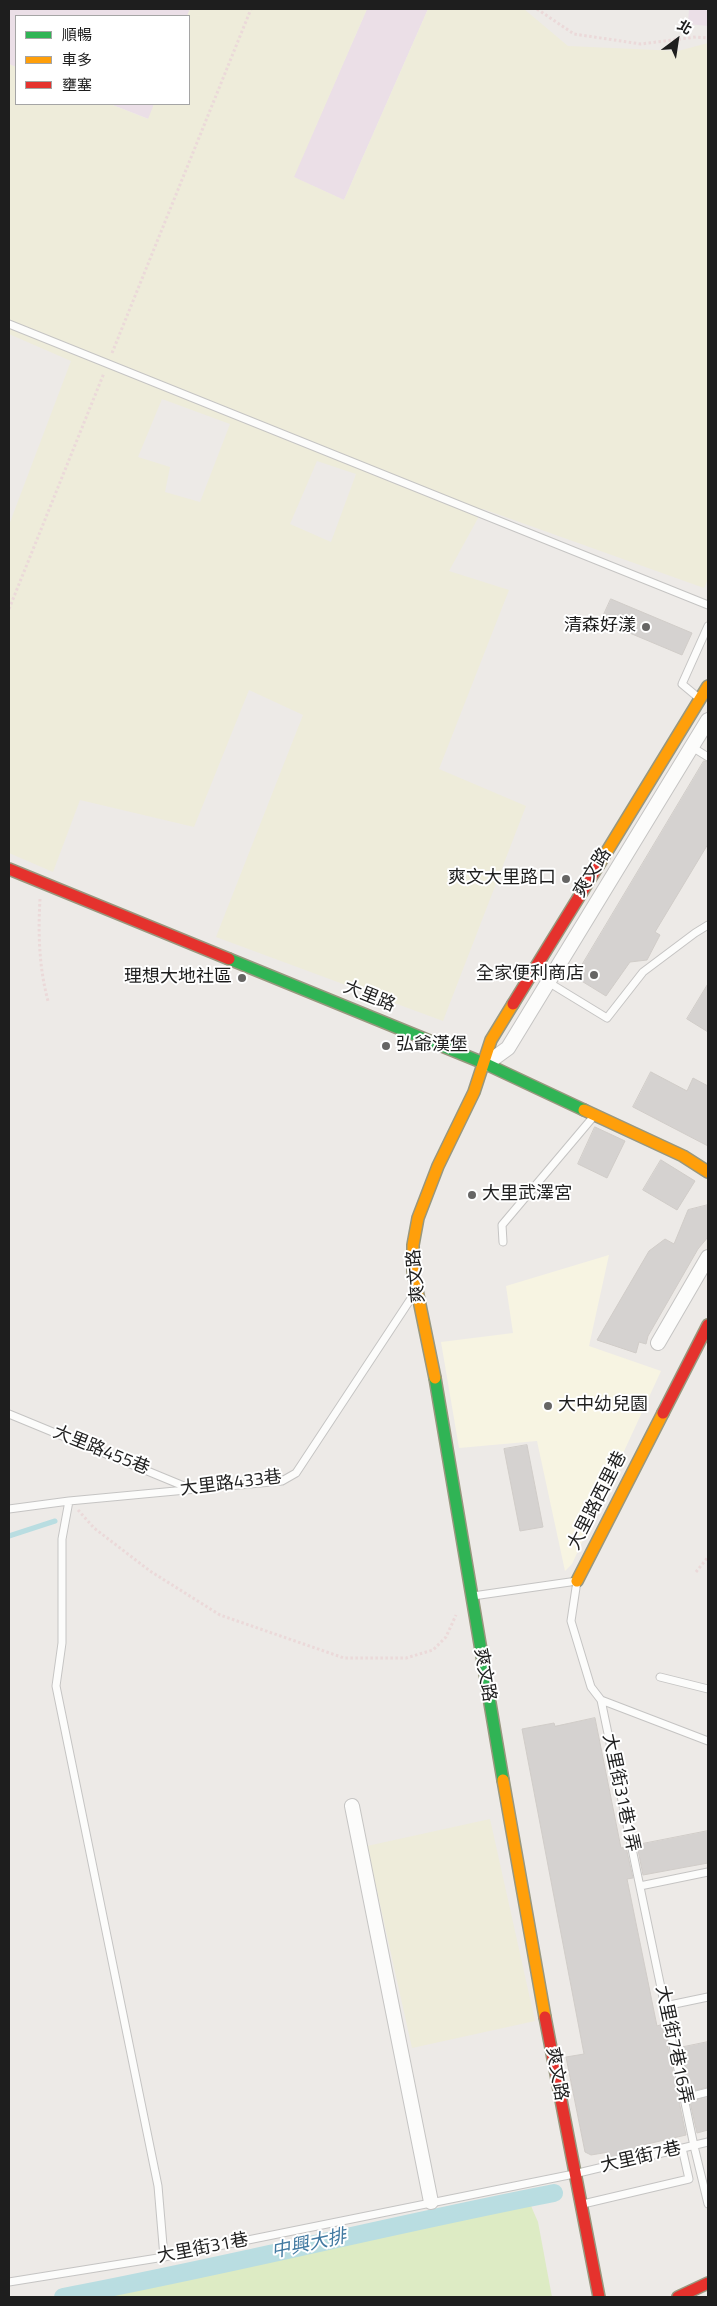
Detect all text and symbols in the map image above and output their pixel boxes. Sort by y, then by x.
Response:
text: 北 [674,14,696,39]
legend [15,15,190,105]
north arrow [652,15,702,65]
text: 順暢 [62,23,92,46]
text: 車多 [62,48,92,71]
text: 壅塞 [62,73,92,96]
place label: 清森好漾 [564,616,636,638]
marker: 清森好漾 [640,621,652,633]
street label: 爽文路 [570,844,616,902]
place label: 爽文大里路口 [448,868,556,890]
marker: 爽文大里路口 [560,873,572,885]
place label: 全家便利商店 [476,964,584,986]
place label: 理想大地社區 [124,967,232,989]
marker: 全家便利商店 [588,969,600,981]
marker: 理想大地社區 [236,972,248,984]
street label: 大里路 [340,977,398,1017]
place label: 弘爺漢堡 [396,1035,468,1057]
marker: 弘爺漢堡 [380,1040,392,1052]
place label: 大里武澤宮 [482,1184,572,1206]
marker: 大里武澤宮 [466,1189,478,1201]
street label: 爽文路 [404,1248,430,1304]
place label: 大中幼兒園 [558,1395,648,1417]
marker: 大中幼兒園 [542,1400,554,1412]
street label: 大里路455巷 [50,1422,152,1480]
street label: 大里路西里巷 [564,1448,632,1554]
street label: 大里路433巷 [179,1467,283,1501]
street label: 爽文路 [469,1647,499,1703]
street label: 大里街31巷1弄 [597,1732,643,1854]
street label: 大里街7巷16弄 [650,1984,696,2106]
street label: 爽文路 [541,2046,571,2102]
street label: 大里街7巷 [599,2138,683,2178]
water label: 中興大排 [269,2226,349,2264]
street label: 大里街31巷 [156,2230,250,2268]

